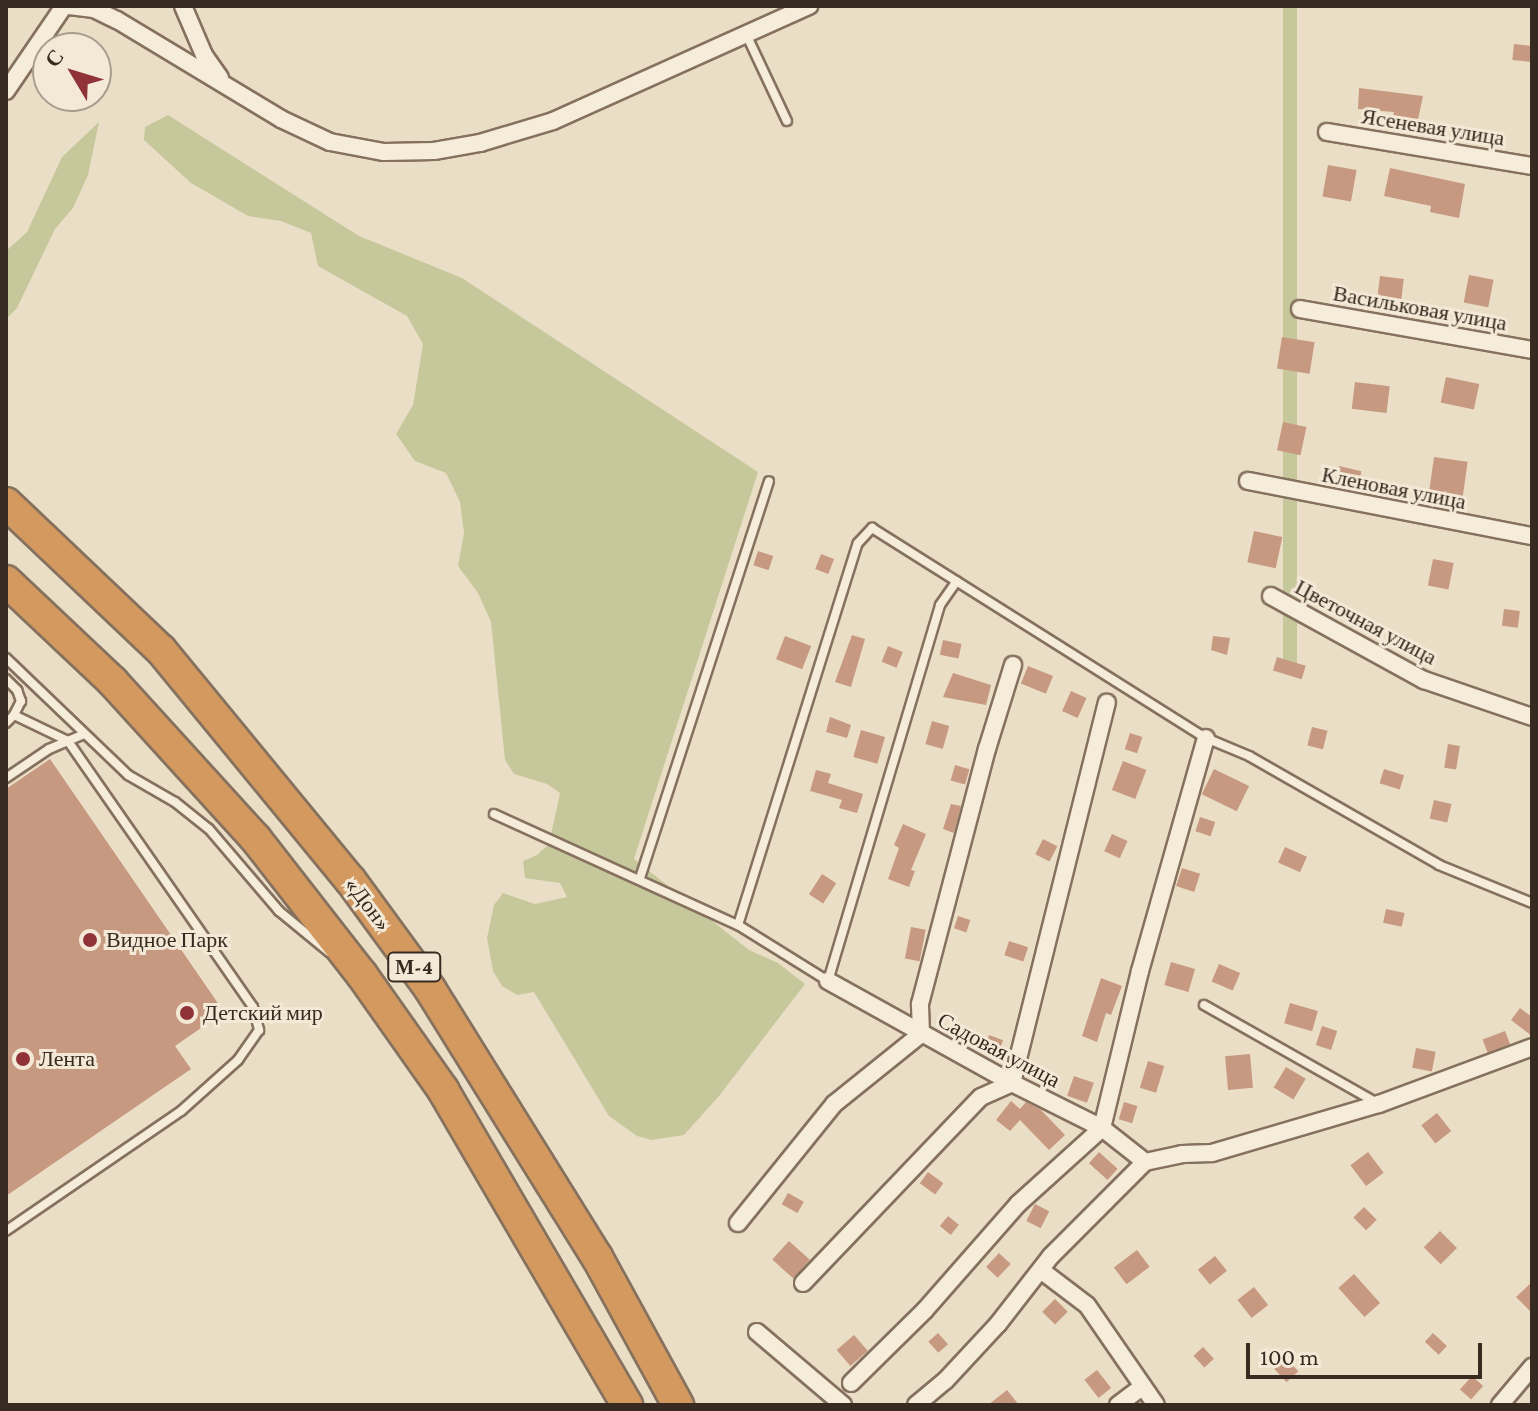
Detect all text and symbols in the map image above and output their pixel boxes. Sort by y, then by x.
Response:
north arrow [32,32,112,112]
text: С [40,44,69,72]
street label: Ясеневая улица [1360,103,1506,151]
street label: Васильковая улица [1331,280,1509,336]
street label: Кленовая улица [1320,461,1468,515]
street label: Цветочная улица [1291,574,1441,670]
street label: «Дон» [339,871,397,937]
place label: Видное Парк [106,927,228,953]
marker: Видное Парк [81,931,99,949]
road number: М-4 [386,951,442,983]
place label: Детский мир [203,1000,323,1026]
marker: Детский мир [178,1004,196,1022]
street label: Садовая улица [933,1007,1065,1093]
place label: Лента [39,1046,95,1072]
marker: Лента [14,1050,32,1068]
scale bar [1250,1327,1486,1377]
text: 100 m [1260,1343,1319,1370]

